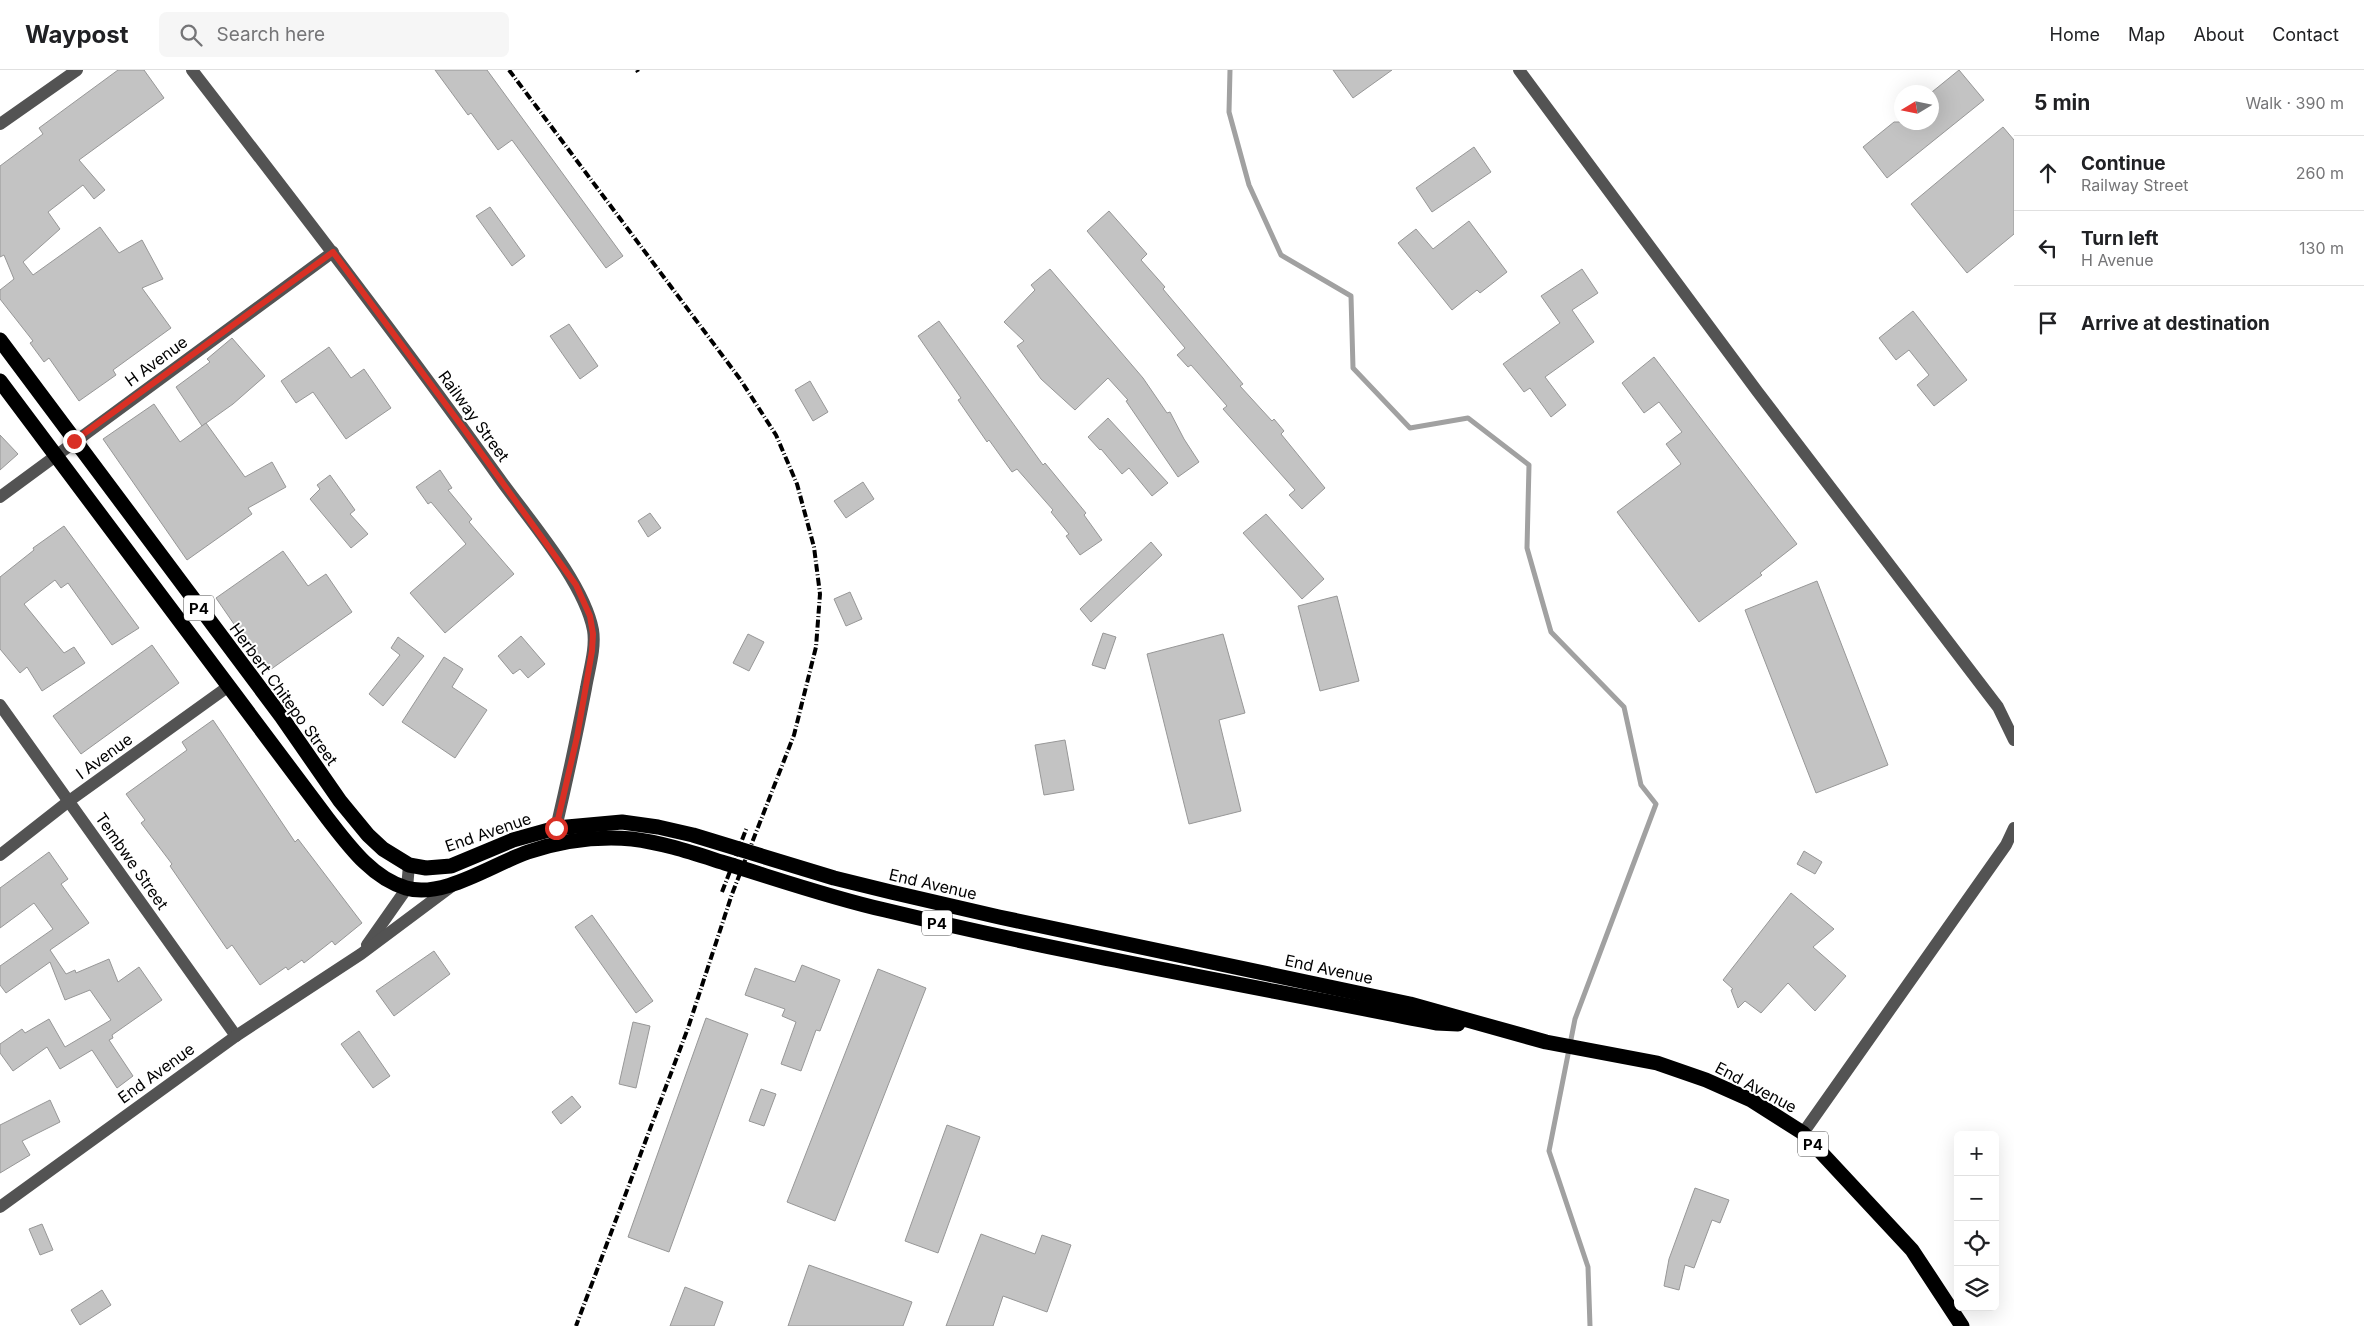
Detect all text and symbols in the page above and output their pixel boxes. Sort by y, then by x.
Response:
search box [159,12,509,57]
text: Waypost [25,20,129,49]
icon: search [177,21,205,49]
text: Search here [217,23,325,46]
text: Home [2050,24,2100,45]
text: Map [2128,24,2165,45]
text: About [2193,24,2244,45]
text: Contact [2272,24,2339,45]
north arrow [1894,85,1939,130]
text: 5 min [2034,90,2090,115]
text: Walk · 390 m [2245,93,2344,113]
text: Continue [2081,152,2166,175]
icon: ahead [2034,159,2062,187]
text: 260 m [2296,163,2344,183]
text: Railway Street [2081,175,2188,195]
text: Turn left [2081,227,2159,250]
icon: left [2034,234,2062,262]
text: 130 m [2299,238,2344,258]
text: H Avenue [2081,250,2154,270]
icon: arrive [2034,309,2062,337]
text: Arrive at destination [2081,312,2270,335]
street label: H Avenue [121,332,191,390]
street label: Railway Street [434,367,514,465]
route end [63,430,86,453]
road number: P4 [184,596,214,620]
street label: Herbert Chitepo Street [226,619,342,769]
street label: I Avenue [72,729,136,783]
street label: End Avenue [442,808,534,856]
street label: Tembwe Street [91,809,173,913]
route start [545,817,568,840]
street label: End Avenue [887,864,979,904]
road number: P4 [922,910,952,936]
street label: End Avenue [1283,950,1375,988]
street label: End Avenue [114,1039,198,1107]
street label: End Avenue [1712,1057,1800,1117]
map controls [1954,1131,1999,1311]
button: + [1954,1131,1999,1176]
road number: P4 [1798,1132,1828,1156]
button: − [1954,1176,1999,1221]
button: locate [1954,1221,1999,1266]
button: layers [1954,1266,1999,1311]

